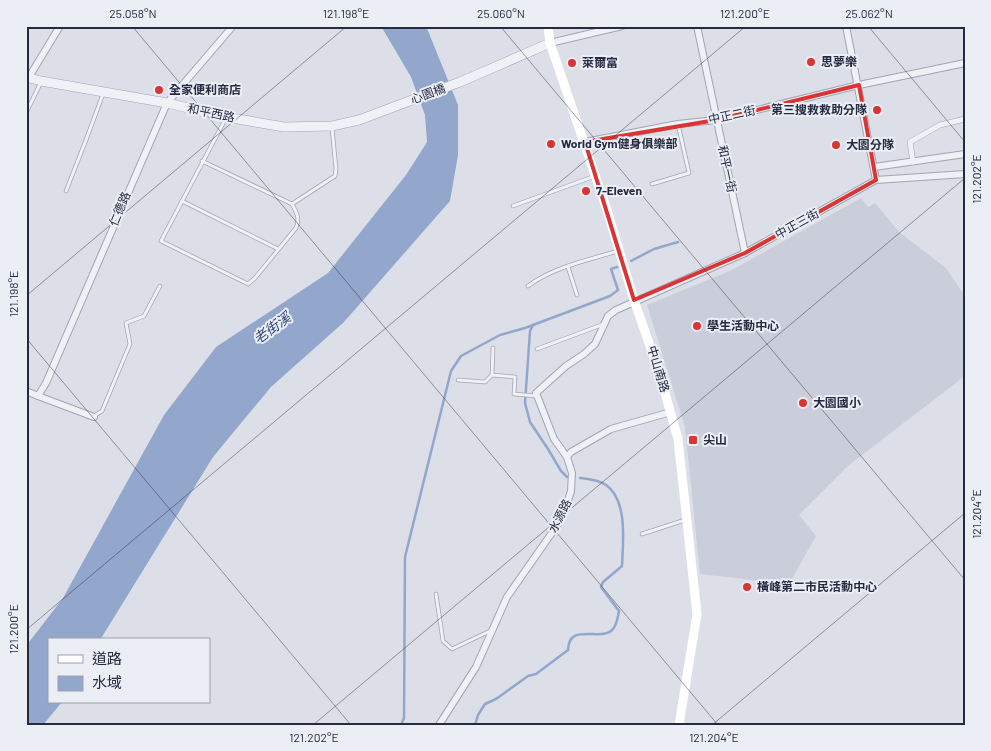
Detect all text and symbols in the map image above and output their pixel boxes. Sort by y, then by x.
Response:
text: 25.058°N [109,6,157,20]
text: 121.198°E [323,6,369,20]
text: 25.060°N [477,6,525,20]
text: 121.200°E [720,6,770,20]
text: 25.062°N [845,6,893,20]
place label: 思夢樂 [821,54,857,68]
place label: 萊爾富 [582,55,618,69]
marker: 思夢樂 [805,56,817,68]
marker: 萊爾富 [566,57,578,69]
street label: 心園橋 [408,80,447,106]
place label: 全家便利商店 [169,82,241,96]
marker: 全家便利商店 [153,84,165,96]
street label: 和平西路 [186,100,236,124]
street label: 中正二街 [707,102,757,126]
place label: 第三搜救救助分隊 [771,102,867,116]
marker: 第三搜救救助分隊 [871,104,883,116]
place label: World Gym健身俱樂部 [561,136,678,150]
place label: 大園分隊 [846,137,894,151]
marker: World Gym健身俱樂部 [545,138,557,150]
marker: 大園分隊 [830,139,842,151]
street label: 和平一街 [716,144,740,194]
text: 121.202°E [969,154,983,204]
place label: 7-Eleven [596,183,642,197]
marker: 7-Eleven [580,185,592,197]
street label: 仁德路 [106,189,133,228]
street label: 中正三街 [772,205,821,241]
text: 121.198°E [6,271,20,317]
water label: 老街溪 [250,307,295,347]
place label: 學生活動中心 [707,318,779,332]
marker: 學生活動中心 [691,320,703,332]
street label: 中山南路 [645,344,673,394]
place label: 大園國小 [813,395,861,409]
marker: 大園國小 [797,397,809,409]
place label: 尖山 [703,432,727,446]
marker: 尖山 [687,434,699,446]
text: 121.204°E [969,489,983,539]
street label: 水源路 [545,496,574,535]
place label: 橫峰第二市民活動中心 [757,579,877,593]
marker: 橫峰第二市民活動中心 [741,581,753,593]
text: 121.200°E [6,604,20,654]
legend [48,638,210,704]
text: 道路 [92,649,122,667]
text: 水域 [92,673,122,691]
text: 121.202°E [289,730,339,744]
text: 121.204°E [689,730,739,744]

